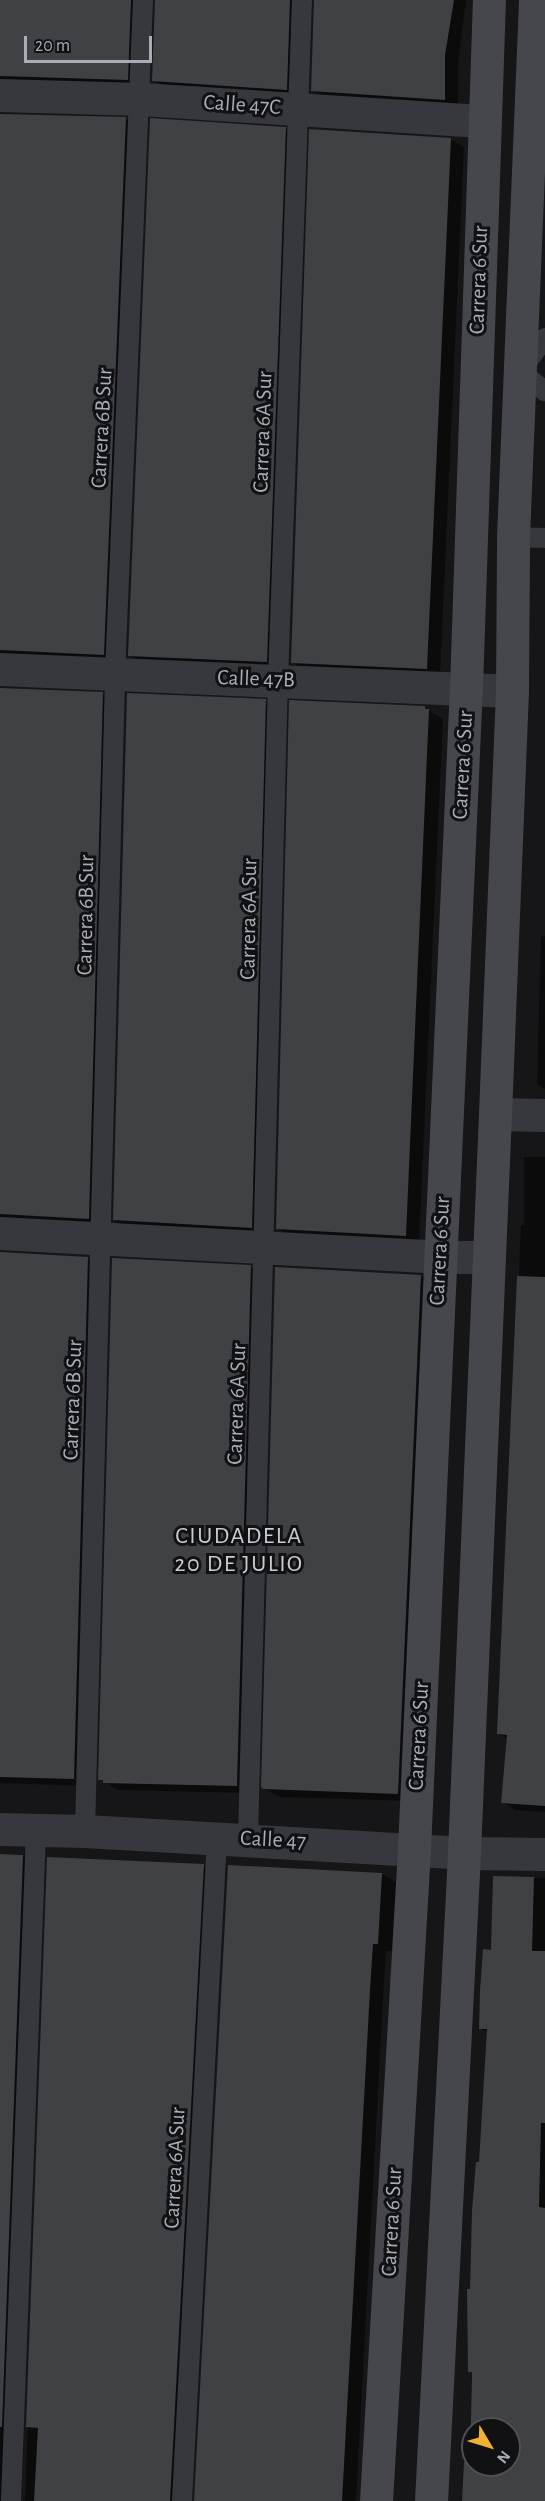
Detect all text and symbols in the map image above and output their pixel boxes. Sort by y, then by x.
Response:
scale bar [27,24,154,62]
text: 20 m [35,37,70,55]
street label: Calle 47C [202,89,282,121]
street label: Carrera 6 Sur [464,225,494,335]
street label: Carrera 6B Sur [86,367,118,489]
street label: Carrera 6A Sur [248,371,278,493]
street label: Calle 47B [217,664,295,694]
street label: Carrera 6 Sur [447,710,479,820]
street label: Carrera 6B Sur [72,854,100,976]
street label: Carrera 6A Sur [235,858,263,980]
street label: Carrera 6 Sur [424,1196,456,1306]
street label: Carrera 6B Sur [58,1339,88,1461]
street label: Carrera 6A Sur [222,1343,252,1465]
district label: CIUDADELA 20 DE JULIO [175,1523,303,1579]
street label: Carrera 6 Sur [403,1681,435,1791]
street label: Calle 47 [239,1825,307,1855]
street label: Carrera 6A Sur [159,2107,191,2229]
street label: Carrera 6 Sur [376,2167,408,2277]
north arrow [461,2417,521,2477]
text: N [494,2448,513,2466]

